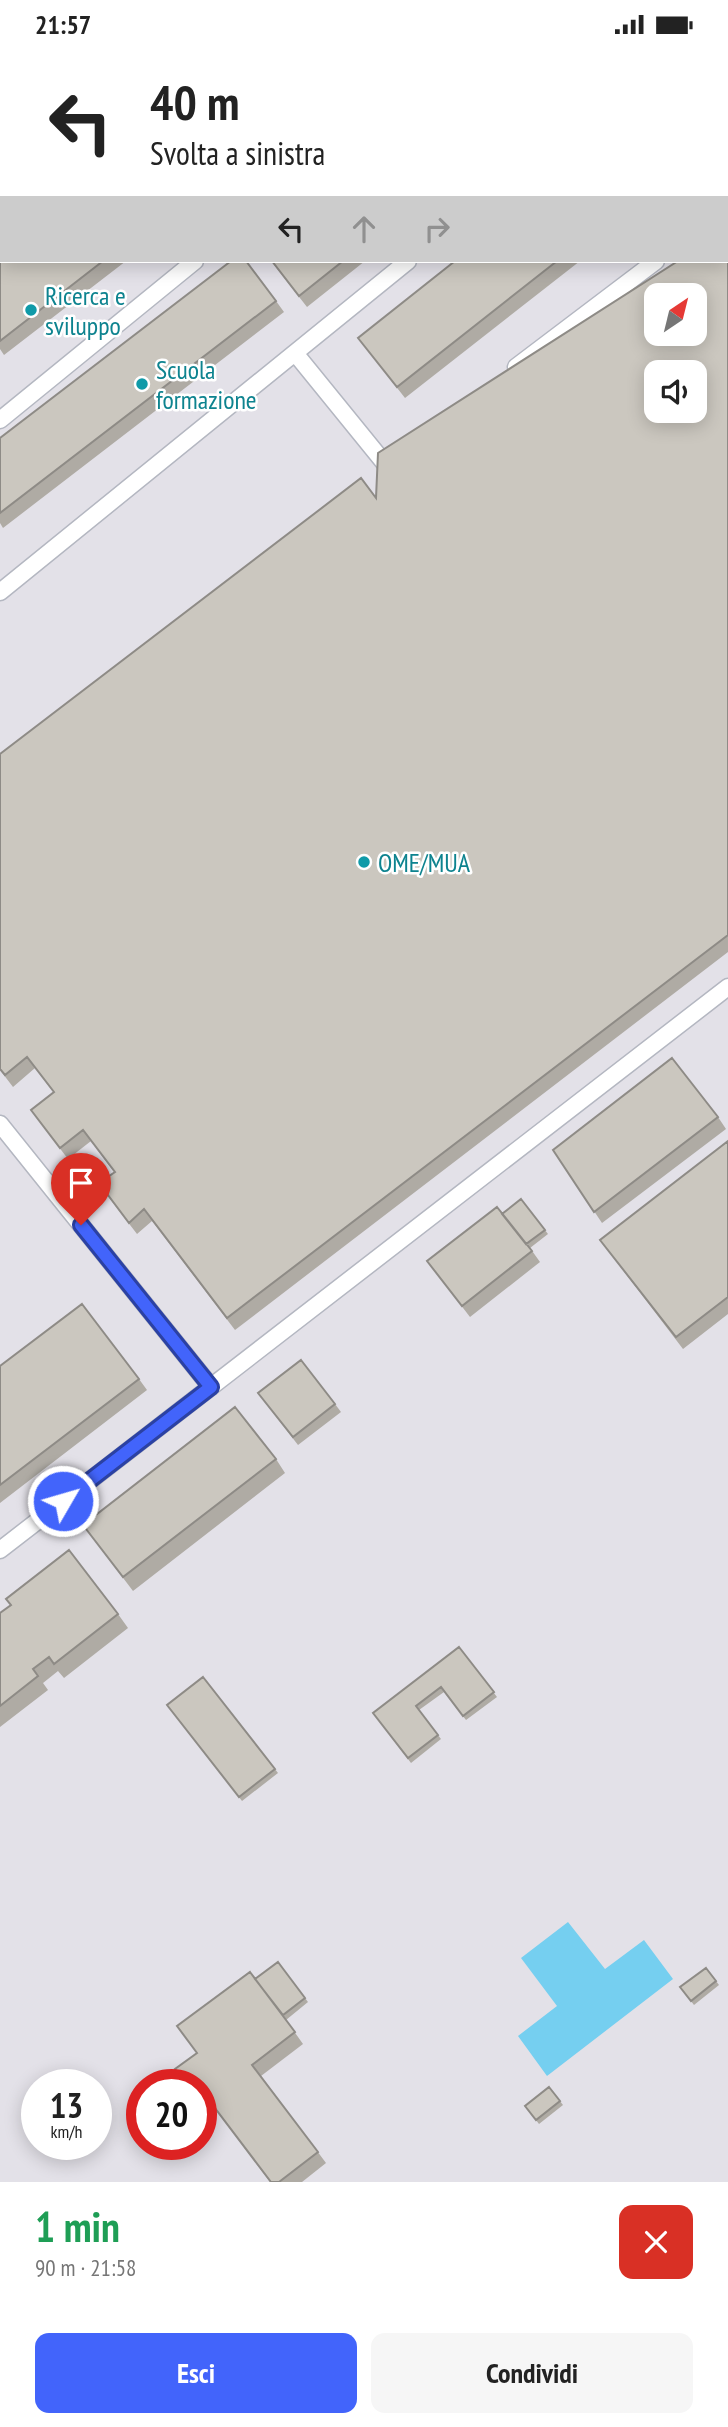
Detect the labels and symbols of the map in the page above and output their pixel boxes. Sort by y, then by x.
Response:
place label: Ricerca e sviluppo [45,279,126,342]
north arrow [644,283,707,347]
marker: Ricerca e sviluppo [23,302,39,318]
place label: Scuola formazione [156,353,257,416]
marker: Scuola formazione [134,376,150,392]
place label: OME/MUA [378,846,471,879]
marker: OME/MUA [356,854,372,870]
pin [51,1153,111,1225]
position arrow [26,1464,100,1538]
speed limit sign: 20 [126,2069,217,2160]

